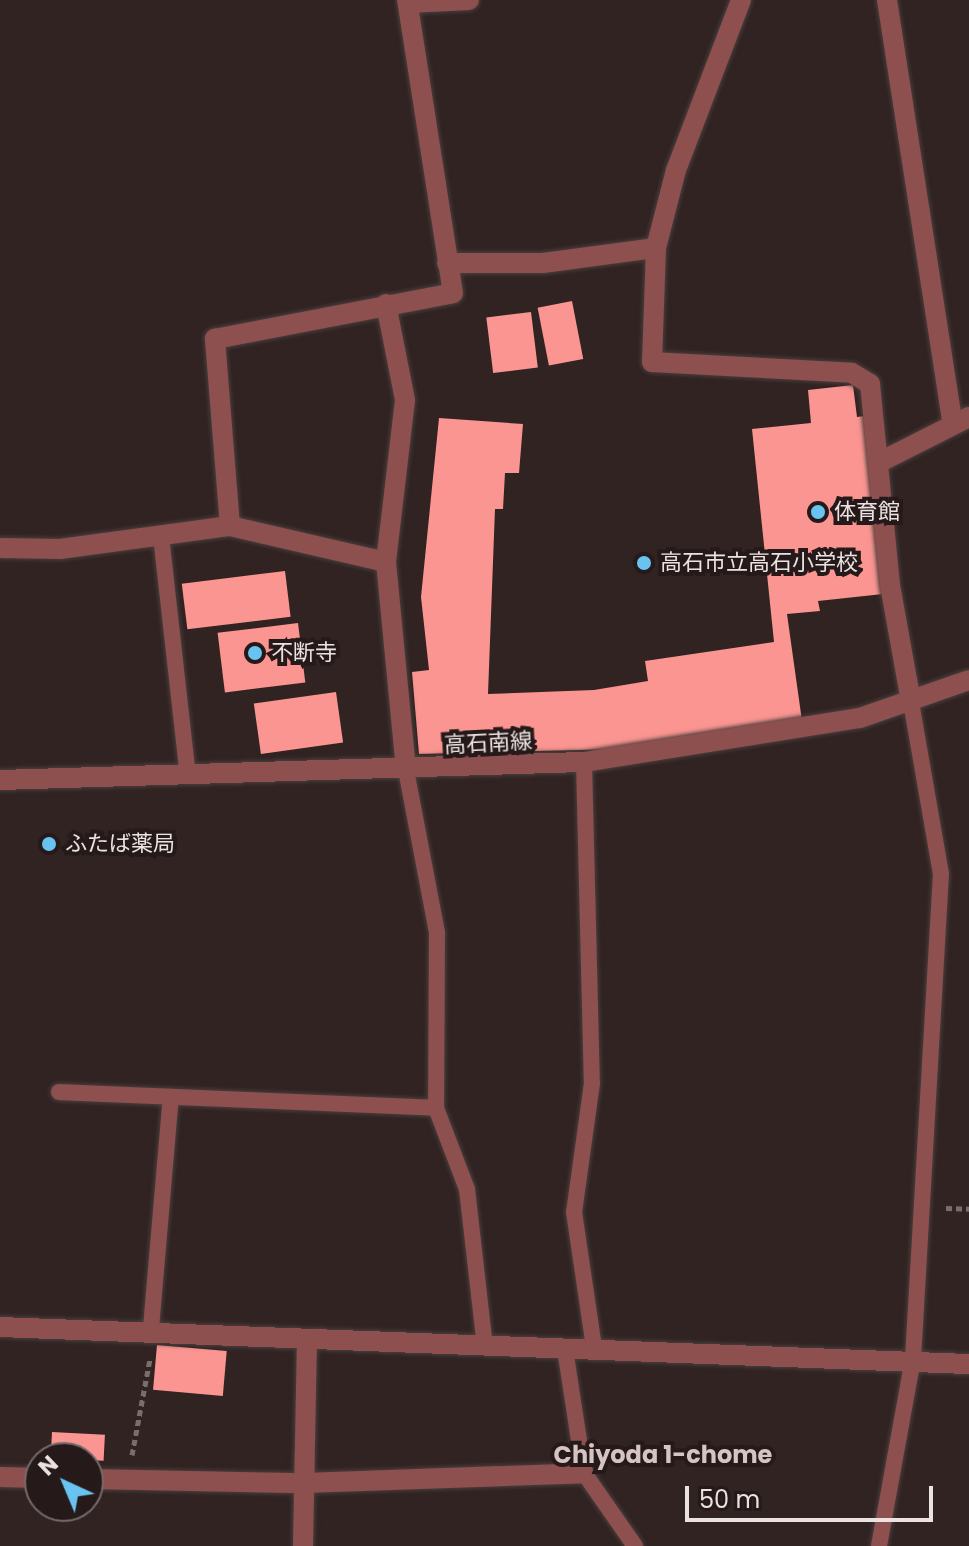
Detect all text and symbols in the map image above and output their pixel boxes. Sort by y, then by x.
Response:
place label: 体育館 [834,499,900,525]
marker: 体育館 [809,503,827,521]
place label: 高石市立高石小学校 [660,550,858,576]
marker: 高石市立高石小学校 [635,554,653,572]
place label: 不断寺 [271,640,337,666]
marker: 不断寺 [246,644,264,662]
street label: 高石南線 [443,728,533,758]
place label: ふたば薬局 [65,831,175,857]
marker: ふたば薬局 [40,835,58,853]
district label: Chiyoda 1-chome [554,1441,772,1469]
north arrow [24,1442,104,1522]
text: N [32,1449,65,1483]
scale bar [689,1470,937,1520]
text: 50 m [699,1483,760,1516]

